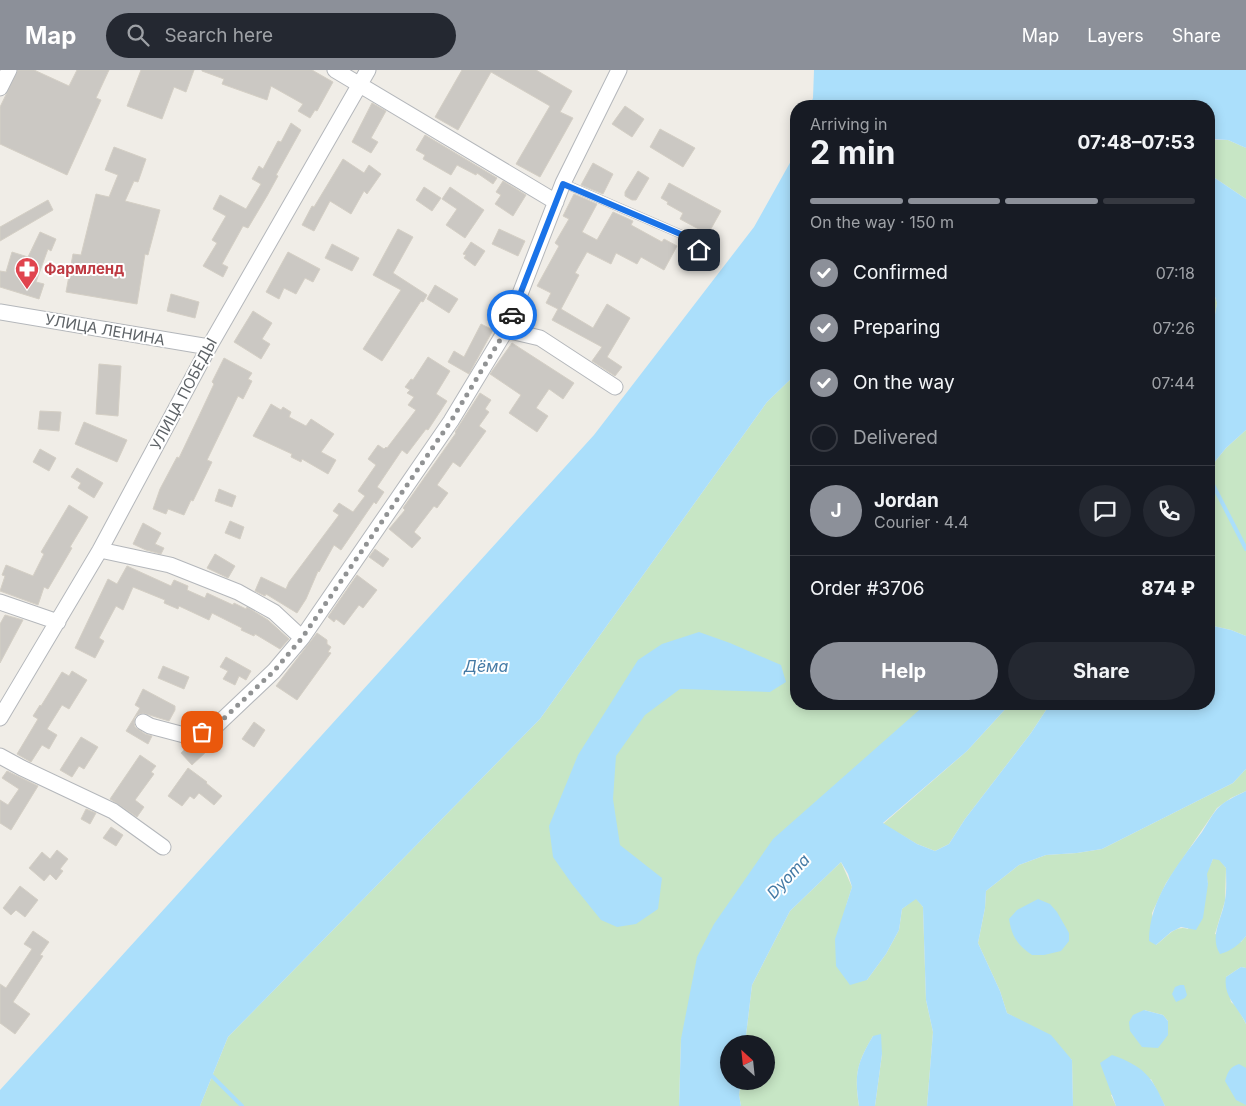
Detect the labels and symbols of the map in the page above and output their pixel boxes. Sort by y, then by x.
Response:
pin [678,229,720,271]
pharmacy icon: Фармленд [14,256,40,290]
place label: Фармленд [44,259,124,278]
courier [487,290,537,340]
street label: УЛИЦА ЛЕНИНА [44,310,167,349]
street label: УЛИЦА ПОБЕДЫ [146,334,221,453]
water label: Дёма [463,656,508,676]
pin [181,711,223,753]
water label: Dyoma [762,849,814,902]
north arrow [720,1035,775,1090]

